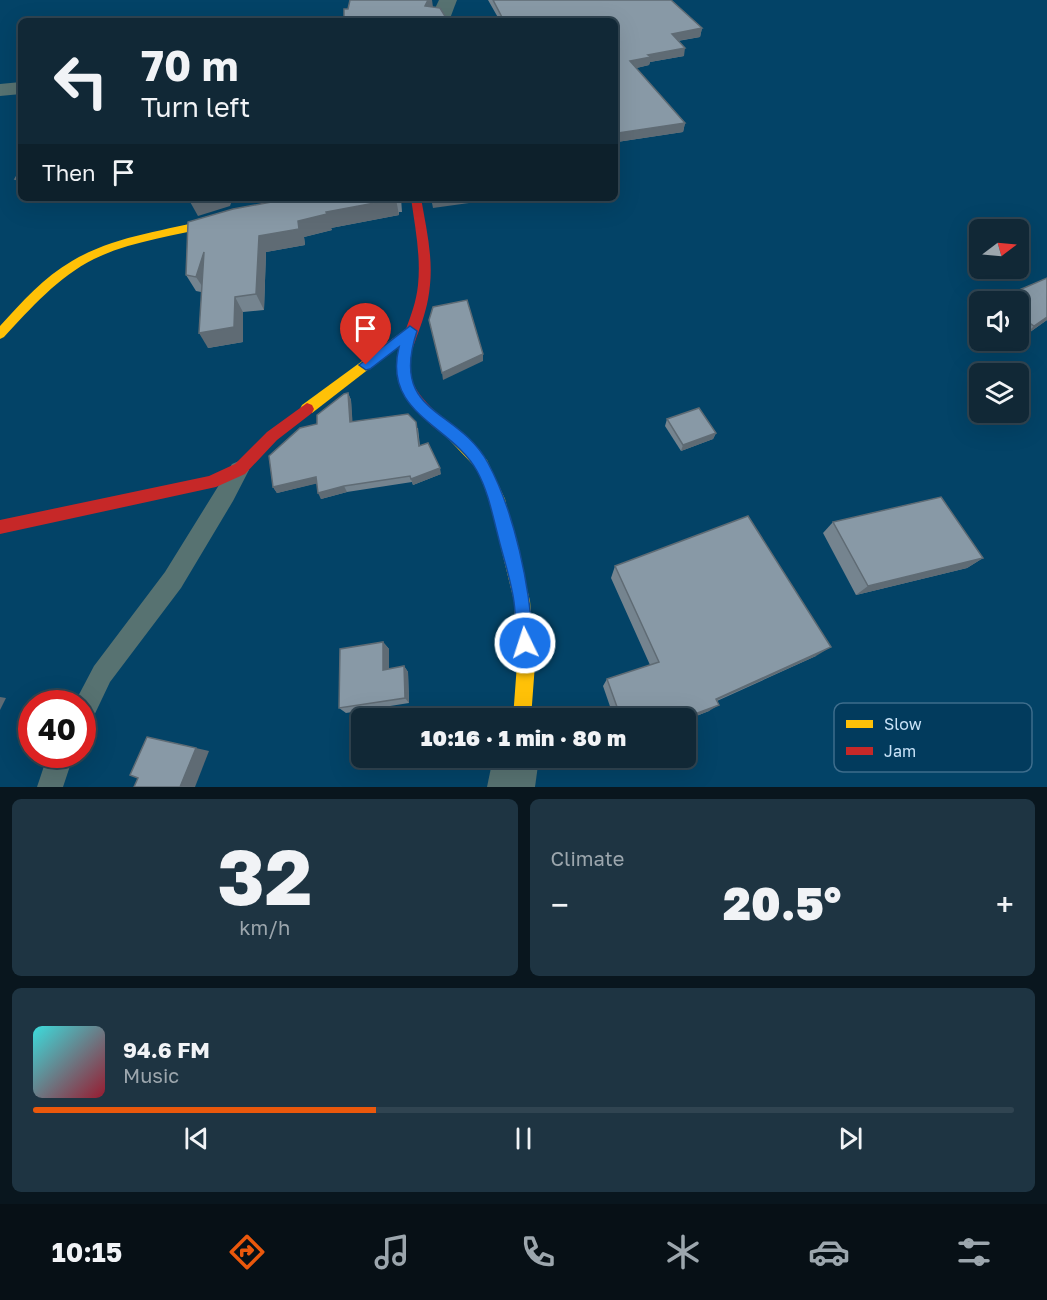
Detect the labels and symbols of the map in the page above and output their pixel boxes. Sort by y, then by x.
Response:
north arrow [969,219,1029,279]
pin [340,303,391,365]
position arrow [493,611,557,675]
speed limit sign: 40 [18,690,96,768]
legend [834,703,1032,772]
text: Slow [884,714,922,734]
text: Jam [884,741,916,761]

